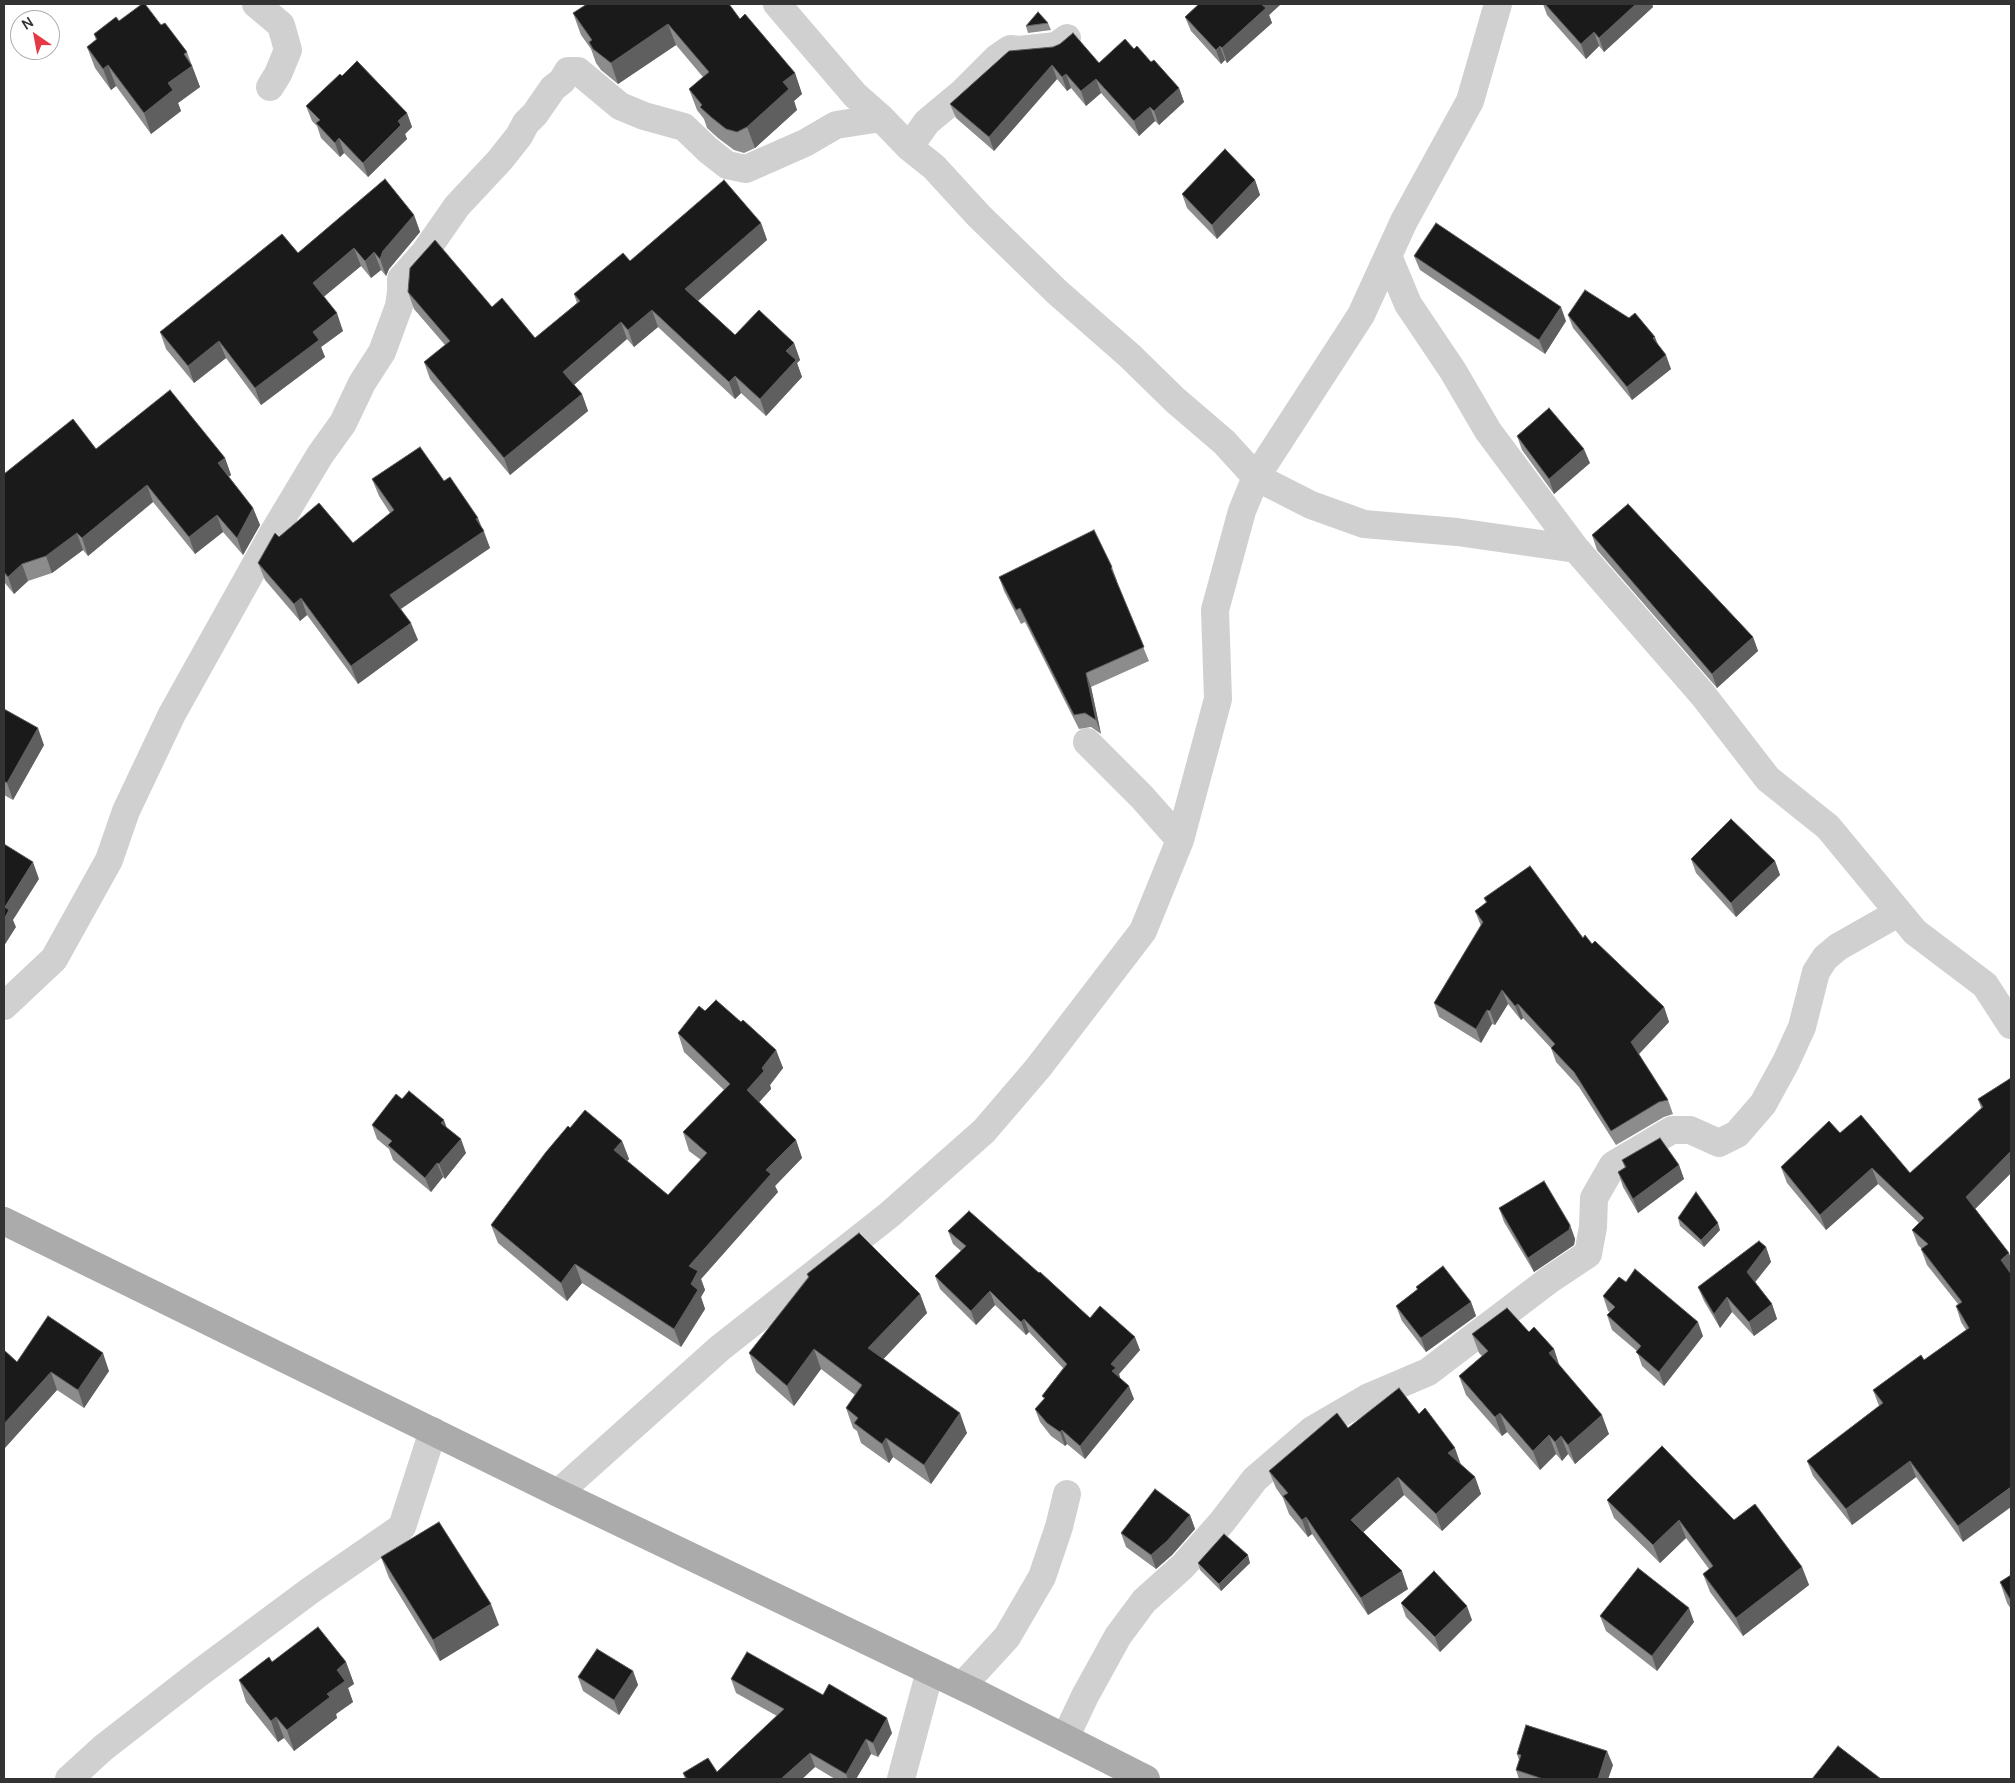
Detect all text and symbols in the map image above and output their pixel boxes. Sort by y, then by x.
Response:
north arrow [10,10,60,60]
text: N [18,12,36,34]

